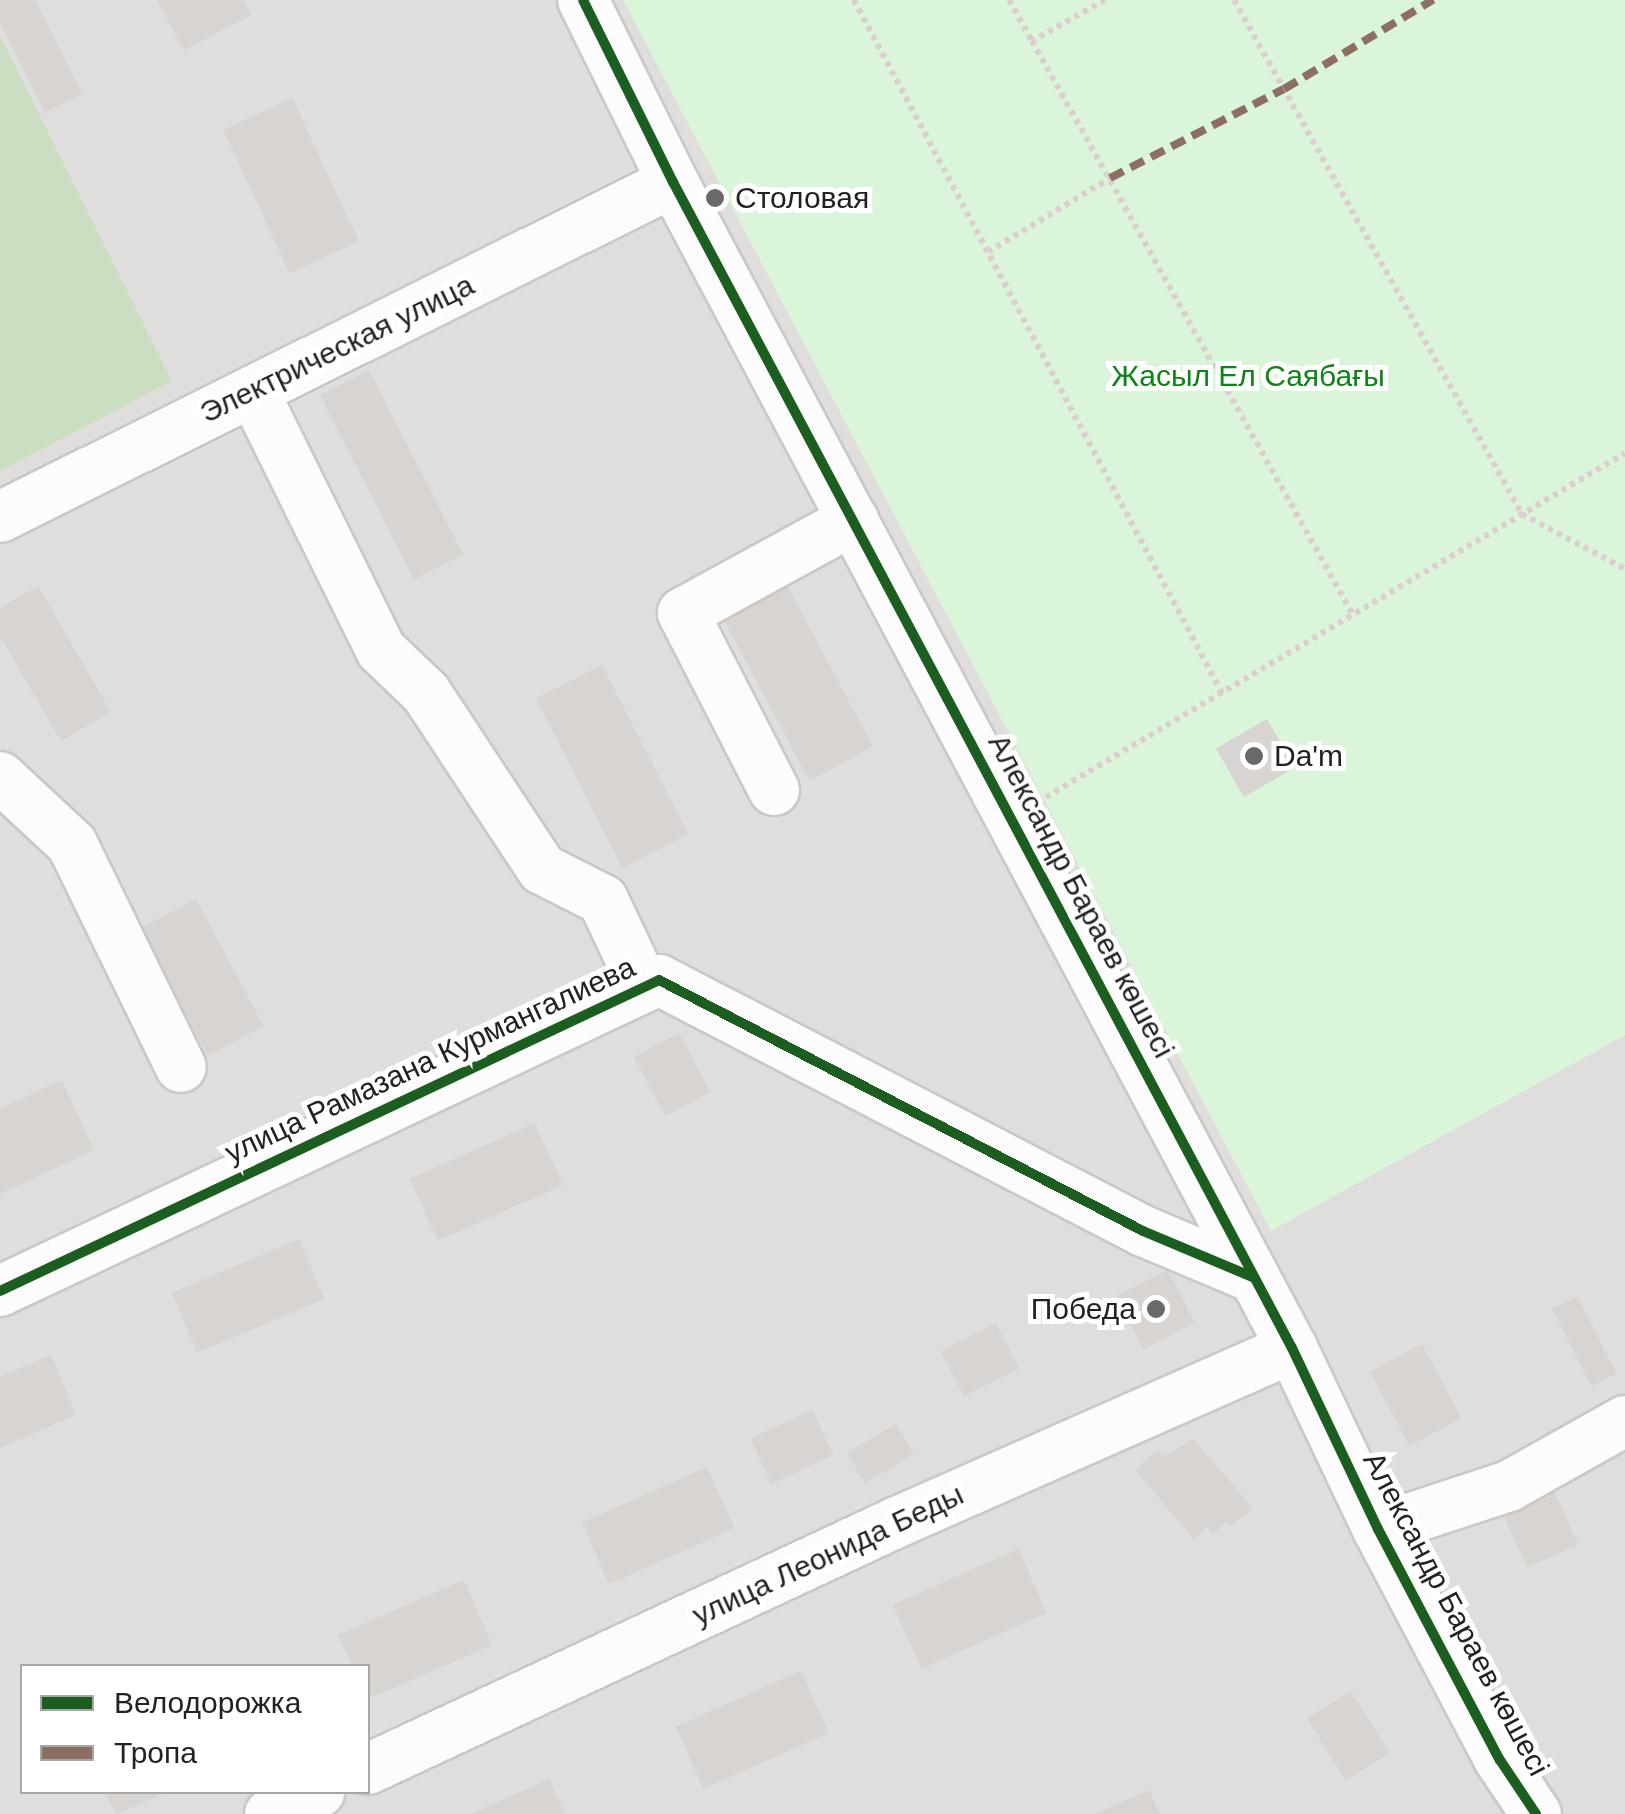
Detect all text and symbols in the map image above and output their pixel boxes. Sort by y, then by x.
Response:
place label: Столовая [735,180,869,216]
marker: Столовая [704,187,726,209]
street label: Электрическая улица [194,267,480,431]
park label: Жасыл Ел Саябағы [1111,358,1385,394]
street label: Александр Бараев көшесі [980,728,1182,1064]
place label: Da'm [1274,738,1343,774]
marker: Da'm [1243,745,1265,767]
street label: улица Рамазана Курмангалиева [219,949,641,1171]
place label: Победа [1031,1291,1136,1327]
marker: Победа [1145,1298,1167,1320]
street label: Александр Бараев көшесі [1355,1446,1557,1782]
street label: улица Леонида Беды [687,1476,969,1634]
legend [20,1664,370,1794]
text: Велодорожка [114,1686,301,1719]
text: Тропа [114,1736,197,1769]

